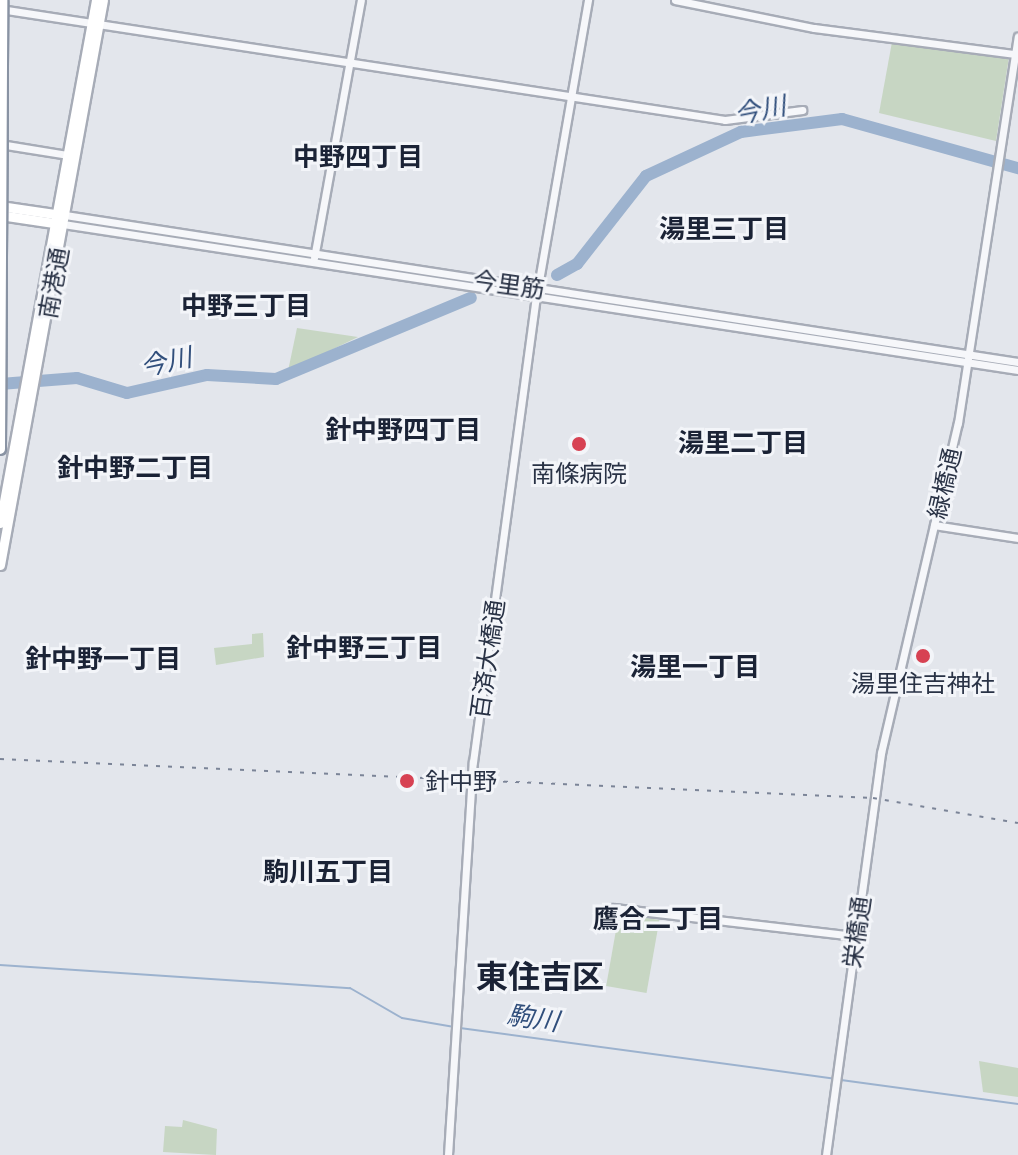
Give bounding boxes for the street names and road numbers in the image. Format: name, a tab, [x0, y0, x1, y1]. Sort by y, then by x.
street label: 南港通	[33, 245, 73, 321]
street label: 今里筋	[471, 265, 547, 303]
street label: 緑橋通	[922, 445, 966, 521]
street label: 百済大橋通	[464, 598, 510, 720]
street label: 栄橋通	[837, 894, 875, 970]

